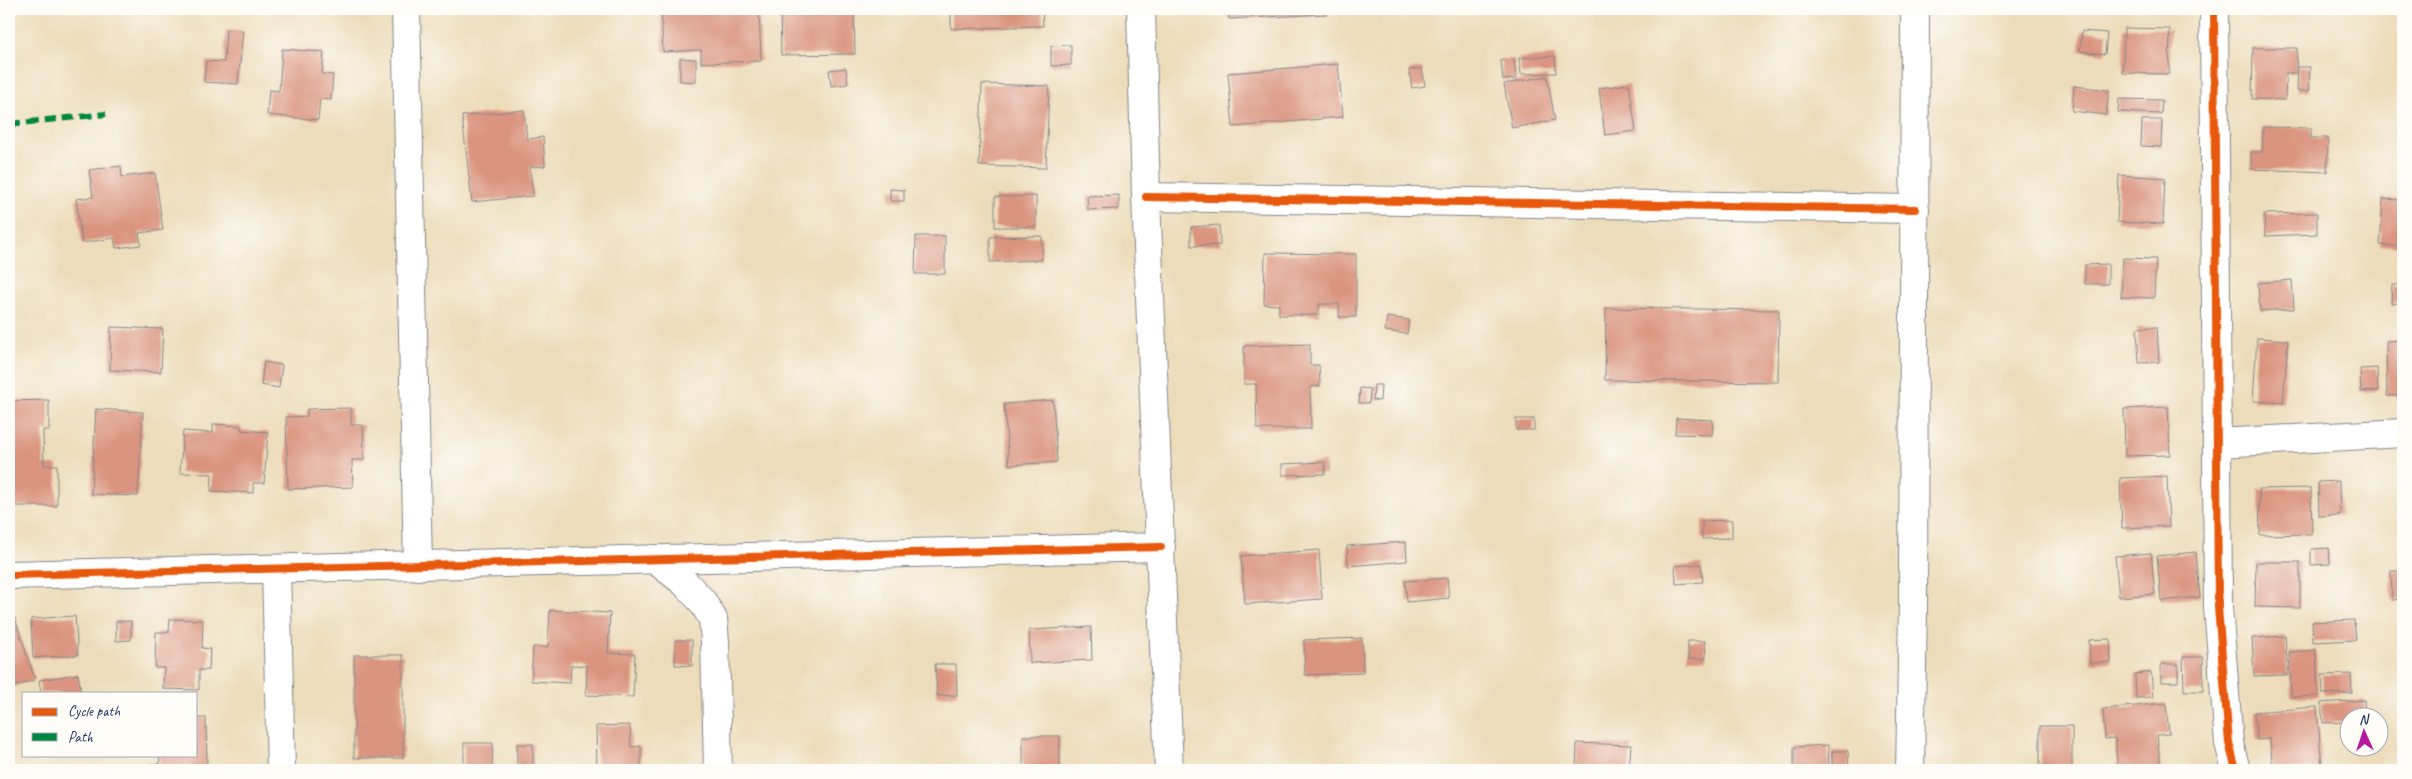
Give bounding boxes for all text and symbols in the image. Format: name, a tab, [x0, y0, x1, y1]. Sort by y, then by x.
legend	[22, 692, 198, 756]
text: Cycle path	[68, 702, 120, 721]
north arrow	[2340, 706, 2390, 756]
text: N	[2359, 711, 2370, 728]
text: Path	[68, 728, 94, 747]

